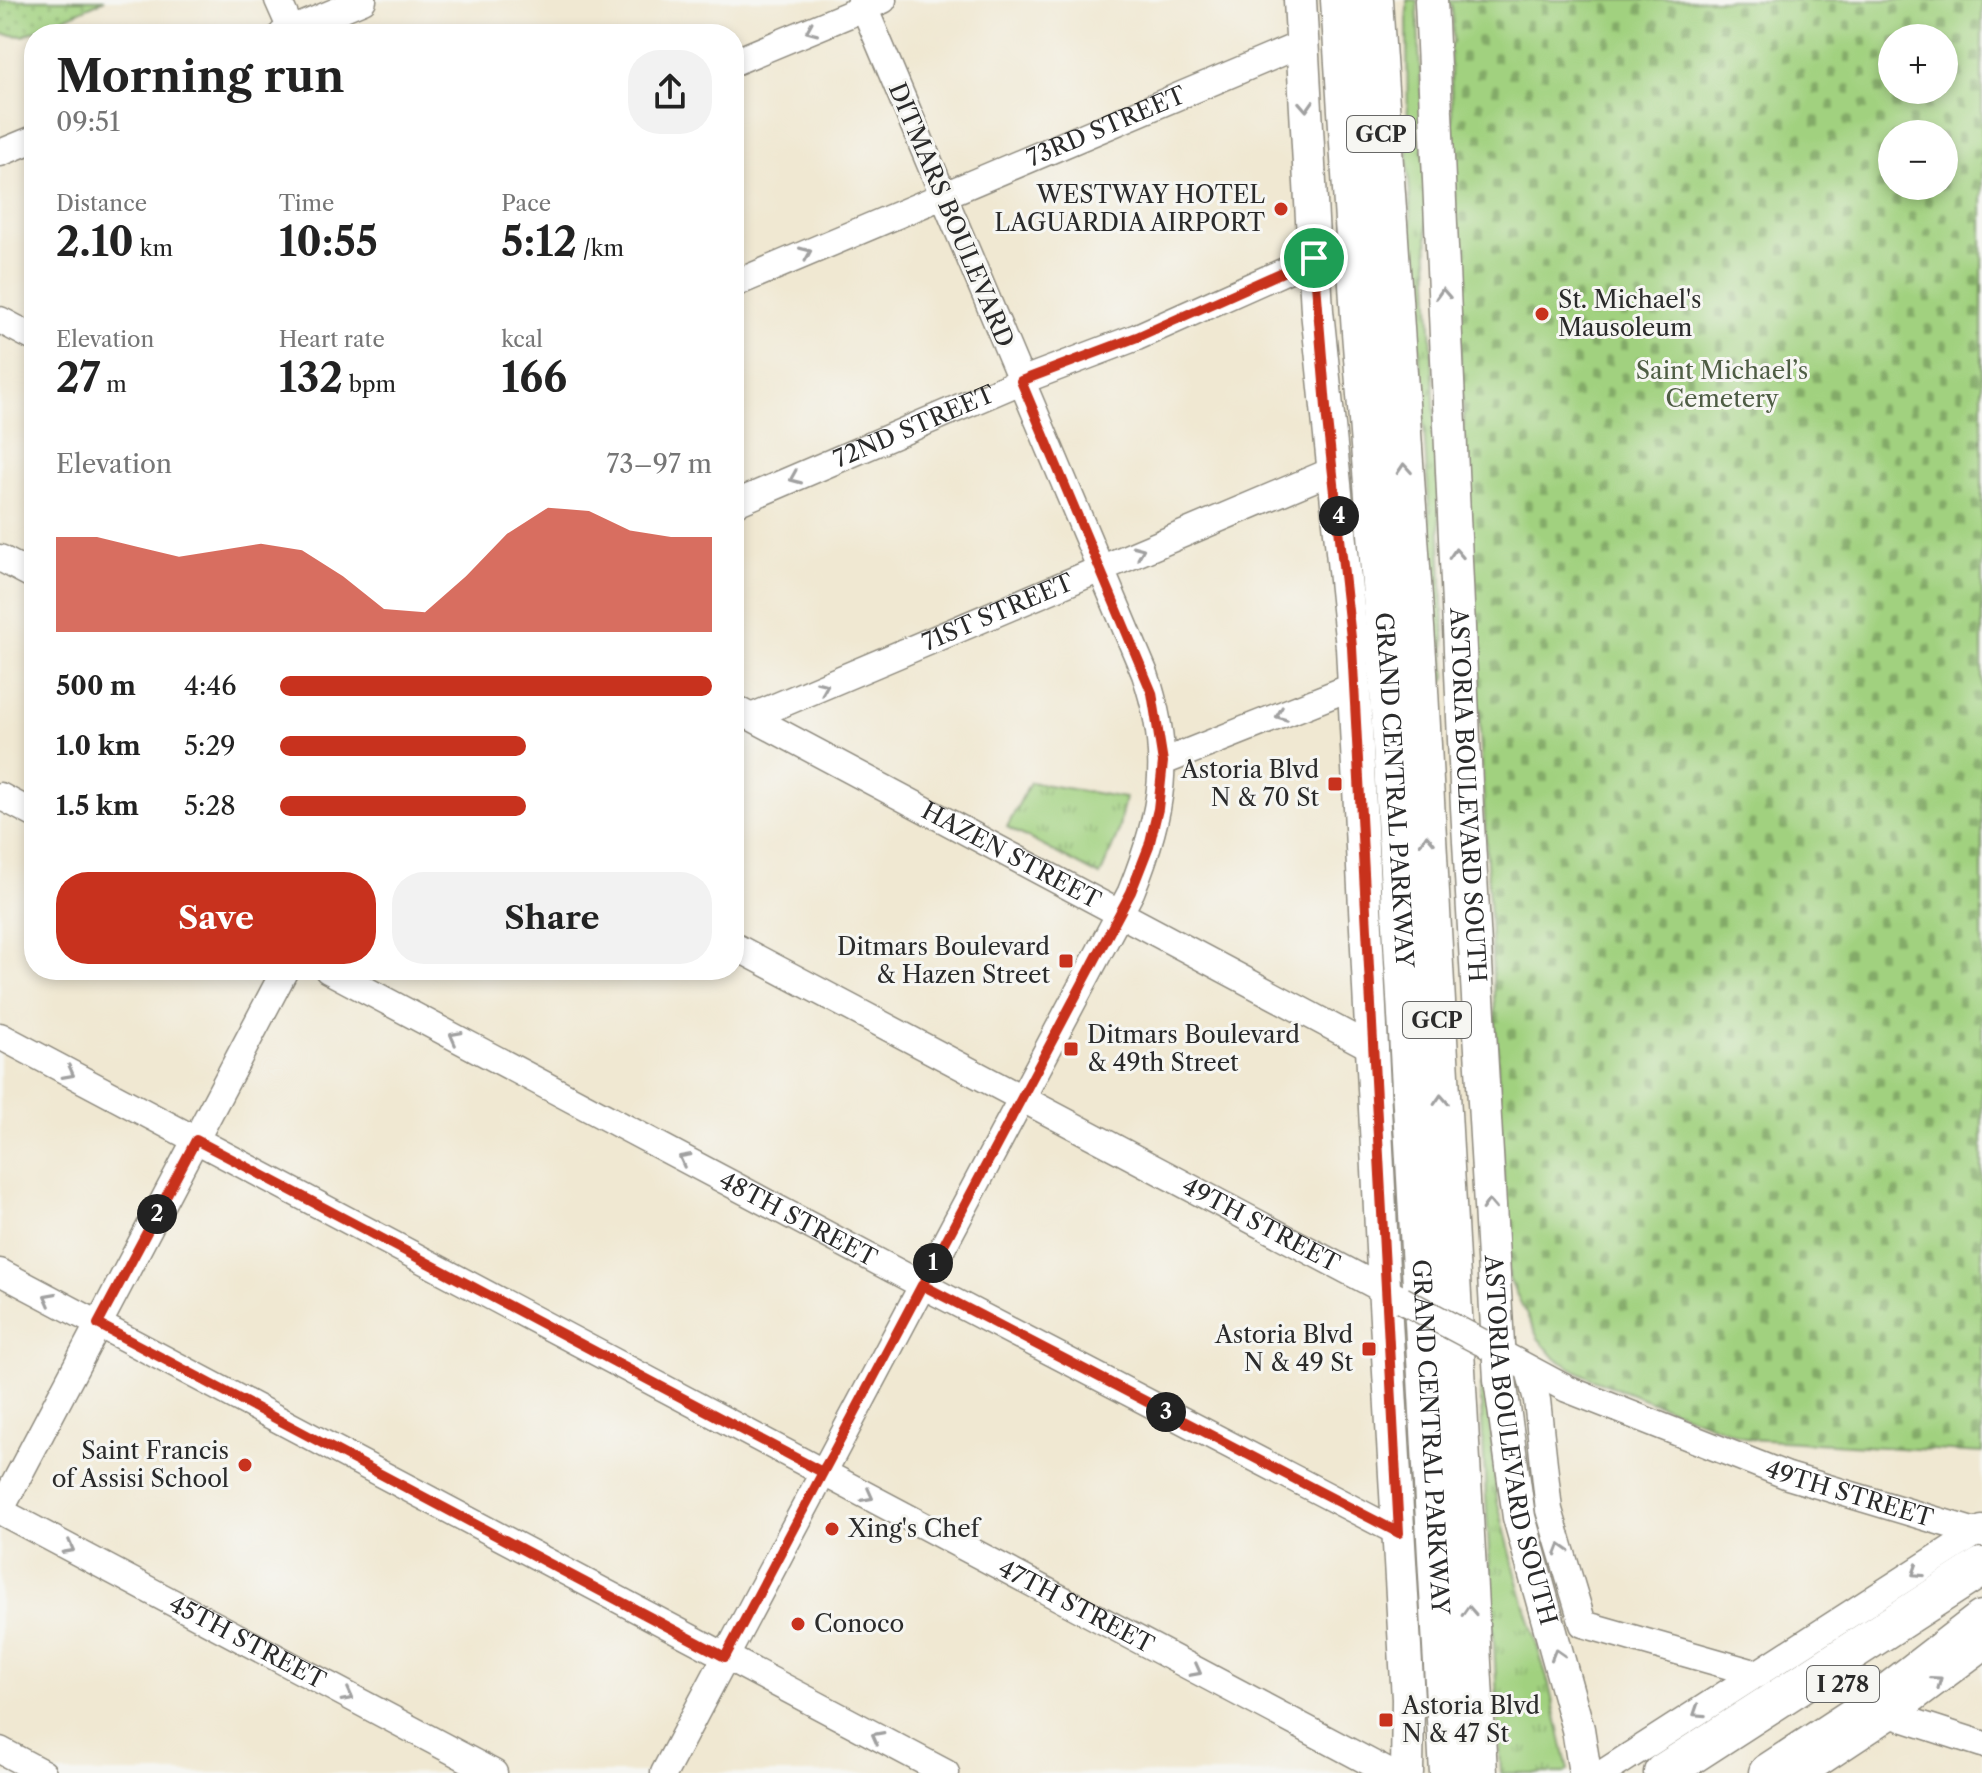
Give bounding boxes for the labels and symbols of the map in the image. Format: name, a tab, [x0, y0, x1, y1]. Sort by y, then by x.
one-way arrow	[805, 20, 819, 36]
street label: DITMARS BOULEVARD	[883, 78, 1020, 351]
street label: 73RD STREET	[1022, 80, 1190, 173]
one-way arrow	[1297, 100, 1314, 113]
road number: GCP	[1347, 116, 1415, 152]
place label: WESTWAY HOTEL LAGUARDIA AIRPORT	[994, 180, 1265, 237]
marker: WESTWAY HOTEL LAGUARDIA AIRPORT	[1272, 200, 1290, 218]
pin	[1280, 224, 1348, 292]
one-way arrow	[798, 247, 812, 263]
place label: St. Michael's Mausoleum	[1558, 285, 1701, 342]
one-way arrow	[1435, 287, 1452, 300]
marker: St. Michael's Mausoleum	[1533, 305, 1551, 323]
park label: Saint Michael’s Cemetery	[1636, 356, 1808, 413]
street label: 72ND STREET	[829, 379, 999, 474]
one-way arrow	[1396, 462, 1413, 475]
one-way arrow	[789, 468, 803, 484]
pin: 4	[1319, 496, 1359, 536]
one-way arrow	[1131, 545, 1145, 561]
one-way arrow	[1447, 547, 1464, 560]
street label: 71ST STREET	[918, 567, 1077, 657]
street label: ASTORIA BOULEVARD SOUTH	[1444, 606, 1492, 983]
street label: GRAND CENTRAL PARKWAY	[1369, 611, 1419, 970]
one-way arrow	[815, 680, 829, 696]
one-way arrow	[1275, 705, 1289, 722]
place label: Astoria Blvd N & 70 St	[1180, 755, 1320, 812]
marker: Astoria Blvd N & 70 St	[1326, 775, 1344, 793]
street label: HAZEN STREET	[917, 796, 1106, 915]
one-way arrow	[1419, 833, 1436, 846]
place label: Ditmars Boulevard & Hazen Street	[837, 932, 1051, 989]
marker: Ditmars Boulevard & Hazen Street	[1057, 952, 1075, 970]
road number: GCP	[1403, 1002, 1471, 1038]
place label: Ditmars Boulevard & 49th Street	[1087, 1020, 1300, 1077]
one-way arrow	[448, 1032, 463, 1047]
marker: Ditmars Boulevard & 49th Street	[1062, 1040, 1080, 1058]
one-way arrow	[61, 1063, 75, 1078]
one-way arrow	[1433, 1093, 1450, 1106]
one-way arrow	[679, 1153, 693, 1169]
street label: 48TH STREET	[715, 1165, 882, 1272]
street label: 49TH STREET	[1177, 1171, 1345, 1278]
pin: 2	[137, 1194, 177, 1234]
one-way arrow	[1481, 1198, 1498, 1211]
pin: 1	[913, 1243, 953, 1283]
street label: ASTORIA BOULEVARD SOUTH	[1479, 1253, 1563, 1628]
street label: GRAND CENTRAL PARKWAY	[1407, 1258, 1455, 1617]
one-way arrow	[43, 1293, 58, 1308]
place label: Astoria Blvd N & 49 St	[1214, 1320, 1354, 1377]
marker: Astoria Blvd N & 49 St	[1360, 1340, 1378, 1358]
pin: 3	[1146, 1392, 1186, 1432]
place label: Saint Francis of Assisi School	[52, 1436, 229, 1493]
street label: 49TH STREET	[1761, 1454, 1937, 1533]
marker: Saint Francis of Assisi School	[236, 1456, 254, 1474]
one-way arrow	[859, 1487, 874, 1502]
place label: Xing's Chef	[847, 1514, 982, 1543]
marker: Xing's Chef	[823, 1520, 841, 1538]
one-way arrow	[61, 1538, 75, 1553]
one-way arrow	[1554, 1542, 1570, 1556]
street label: 47TH STREET	[994, 1553, 1159, 1659]
one-way arrow	[1911, 1562, 1925, 1577]
street label: 45TH STREET	[164, 1588, 331, 1695]
one-way arrow	[1461, 1604, 1478, 1617]
place label: Conoco	[814, 1609, 904, 1638]
marker: Conoco	[789, 1615, 807, 1633]
one-way arrow	[1550, 1648, 1566, 1662]
one-way arrow	[1188, 1661, 1203, 1676]
road number: I 278	[1807, 1666, 1879, 1702]
one-way arrow	[1928, 1677, 1943, 1691]
one-way arrow	[340, 1686, 355, 1701]
place label: Astoria Blvd N & 47 St	[1401, 1691, 1540, 1748]
one-way arrow	[1692, 1703, 1707, 1718]
marker: Astoria Blvd N & 47 St	[1377, 1711, 1395, 1729]
one-way arrow	[870, 1731, 885, 1746]

